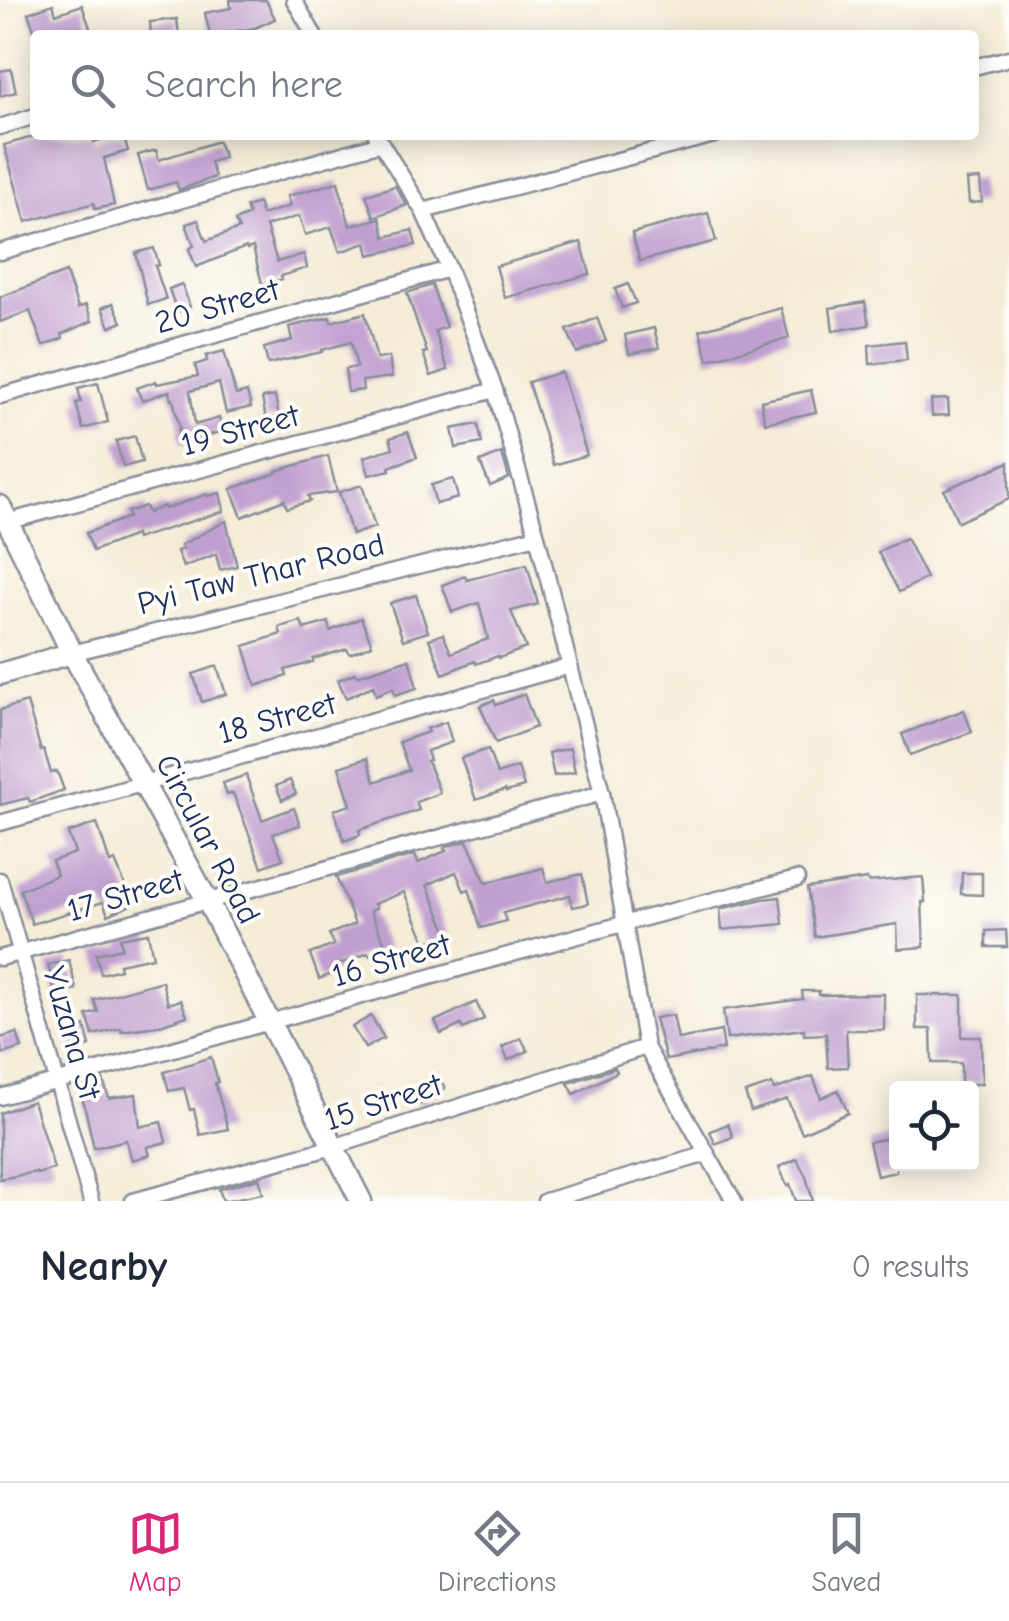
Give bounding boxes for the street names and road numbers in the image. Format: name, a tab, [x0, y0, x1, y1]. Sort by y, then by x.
street label: 20 Street	[151, 270, 284, 341]
street label: 19 Street	[177, 396, 304, 463]
street label: Pyi Taw Thar Road	[134, 525, 388, 623]
street label: 18 Street	[214, 684, 341, 751]
street label: Circular Road	[148, 748, 268, 930]
street label: 17 Street	[63, 861, 188, 929]
street label: 16 Street	[328, 925, 455, 994]
street label: Yuzana St	[35, 962, 109, 1105]
street label: 15 Street	[320, 1065, 447, 1138]

